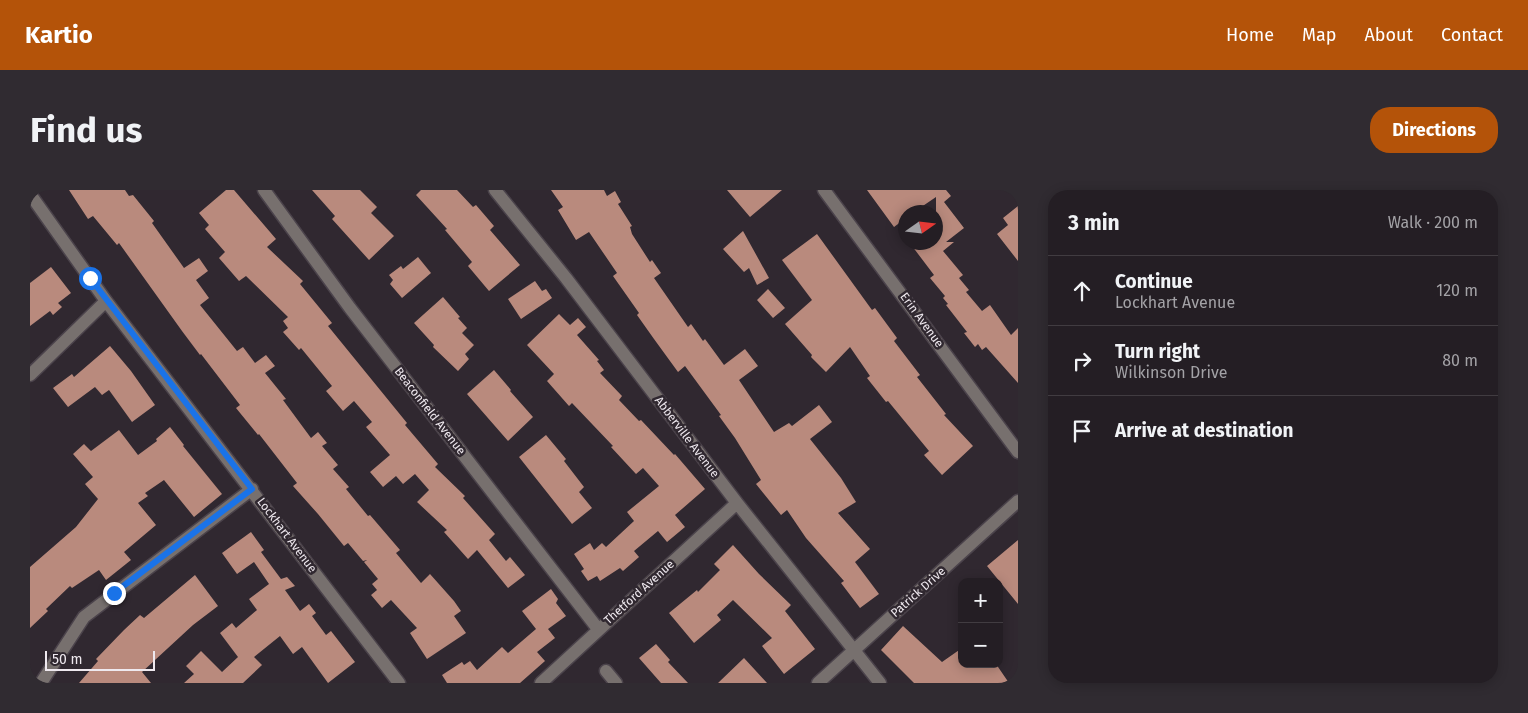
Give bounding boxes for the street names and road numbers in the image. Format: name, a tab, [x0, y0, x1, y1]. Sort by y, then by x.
street label: Erin Avenue	[897, 290, 947, 350]
street label: Beaconfield Avenue	[392, 365, 468, 457]
street label: Abberville Avenue	[652, 394, 722, 480]
street label: Lockhart Avenue	[254, 495, 320, 575]
street label: Thetford Avenue	[601, 557, 677, 627]
street label: Patrick Drive	[888, 564, 948, 620]

